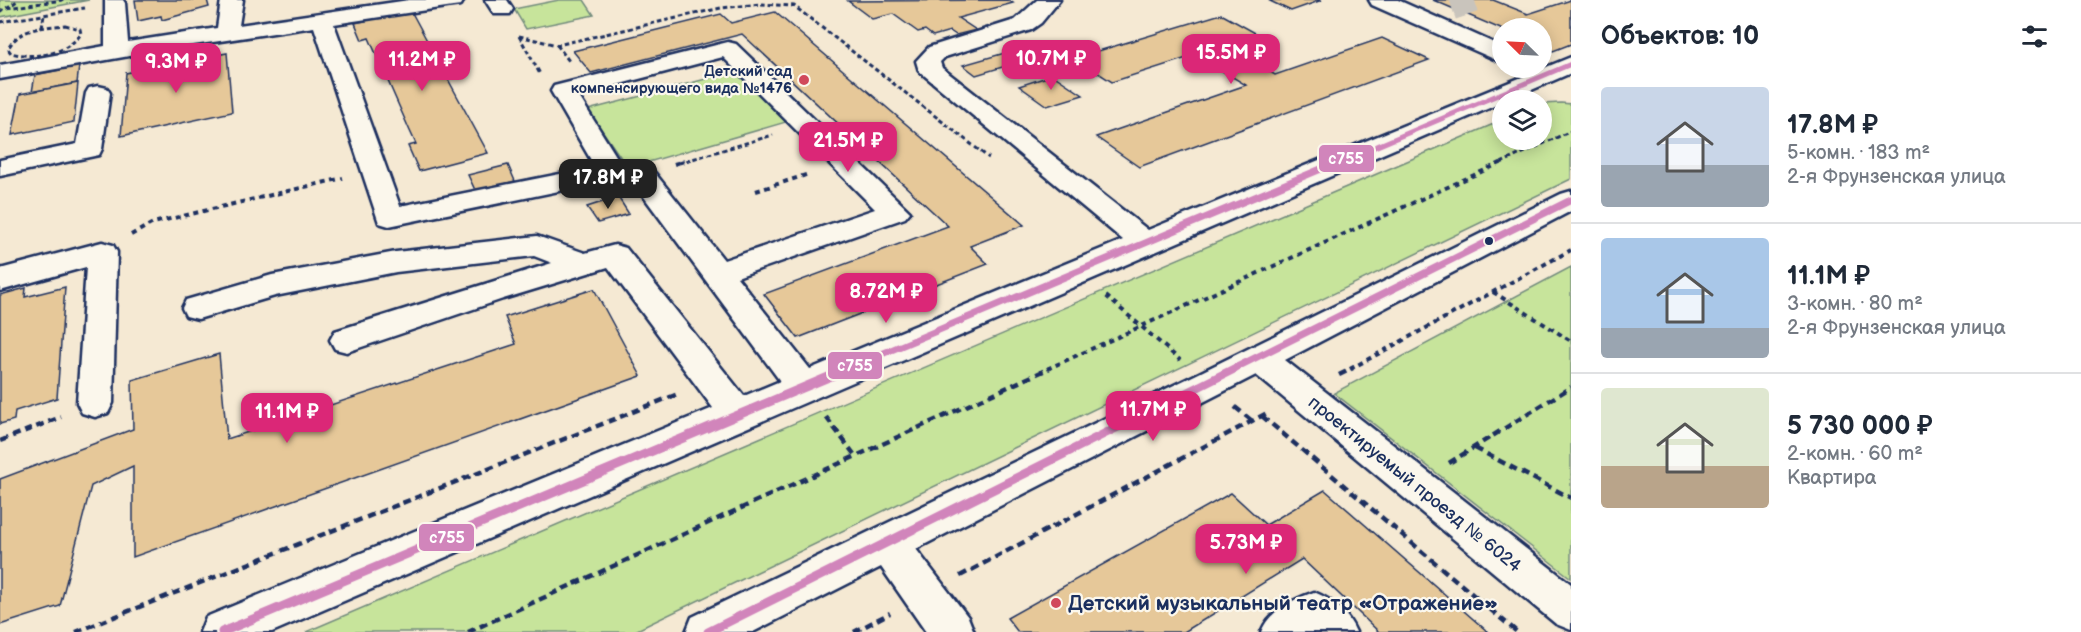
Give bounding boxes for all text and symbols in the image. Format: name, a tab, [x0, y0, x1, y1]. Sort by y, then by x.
north arrow	[1492, 18, 1552, 78]
map controls	[1492, 18, 1552, 150]
icon: filters	[2018, 20, 2051, 53]
text: Объектов: 10	[1601, 21, 1759, 52]
pin: 15.5M ₽	[1176, 34, 1286, 85]
pin: 10.7M ₽	[996, 40, 1106, 91]
pin: 11.2M ₽	[367, 41, 477, 92]
text: 15.5M ₽	[1196, 41, 1266, 65]
pin: 9.3M ₽	[127, 43, 225, 94]
text: 10.7M ₽	[1016, 47, 1086, 71]
text: 11.2M ₽	[388, 48, 456, 72]
text: 9.3M ₽	[145, 50, 207, 74]
place label: Детский сад компенсирующего вида №1476	[571, 62, 792, 98]
marker: Детский сад компенсирующего вида №1476	[797, 73, 811, 87]
button: layers	[1492, 90, 1552, 150]
text: 17.8M ₽	[1787, 110, 1878, 141]
icon: home	[1649, 111, 1721, 183]
pin: 21.5M ₽	[793, 122, 903, 173]
text: 21.5M ₽	[813, 129, 883, 153]
text: 5-комн. · 183 m²	[1787, 141, 1930, 165]
line badge: с755	[1318, 144, 1375, 173]
text: с755	[1328, 150, 1364, 169]
pin: 17.8M ₽	[553, 159, 663, 210]
text: 2-я Фрунзенская улица	[1787, 165, 2006, 189]
text: 17.8M ₽	[573, 166, 643, 190]
unlabelled marker	[1483, 235, 1495, 247]
text: 11.1M ₽	[1787, 261, 1870, 292]
icon: home	[1649, 262, 1721, 334]
pin: 8.72M ₽	[831, 273, 941, 324]
text: 8.72M ₽	[849, 280, 923, 304]
text: 3-комн. · 80 m²	[1787, 292, 1923, 316]
text: 2-я Фрунзенская улица	[1787, 316, 2006, 340]
line badge: с755	[827, 351, 883, 380]
text: с755	[837, 357, 873, 376]
pin: 11.7M ₽	[1098, 391, 1208, 442]
street label: проектируемый проезд № 6024	[1304, 392, 1525, 577]
pin: 11.1M ₽	[232, 393, 342, 444]
text: 11.7M ₽	[1120, 398, 1186, 422]
text: 11.1M ₽	[255, 400, 319, 424]
text: 5 730 000 ₽	[1787, 411, 1933, 442]
icon: home	[1649, 412, 1721, 484]
text: 2-комн. · 60 m²	[1787, 442, 1923, 466]
text: Квартира	[1787, 466, 1877, 490]
line badge: с755	[418, 523, 475, 552]
pin: 5.73M ₽	[1191, 524, 1301, 575]
text: с755	[429, 529, 465, 548]
text: 5.73M ₽	[1210, 531, 1282, 555]
place label: Детский музыкальный театр «Отражение»	[1068, 591, 1498, 616]
marker: Детский музыкальный театр «Отражение»	[1049, 596, 1063, 610]

